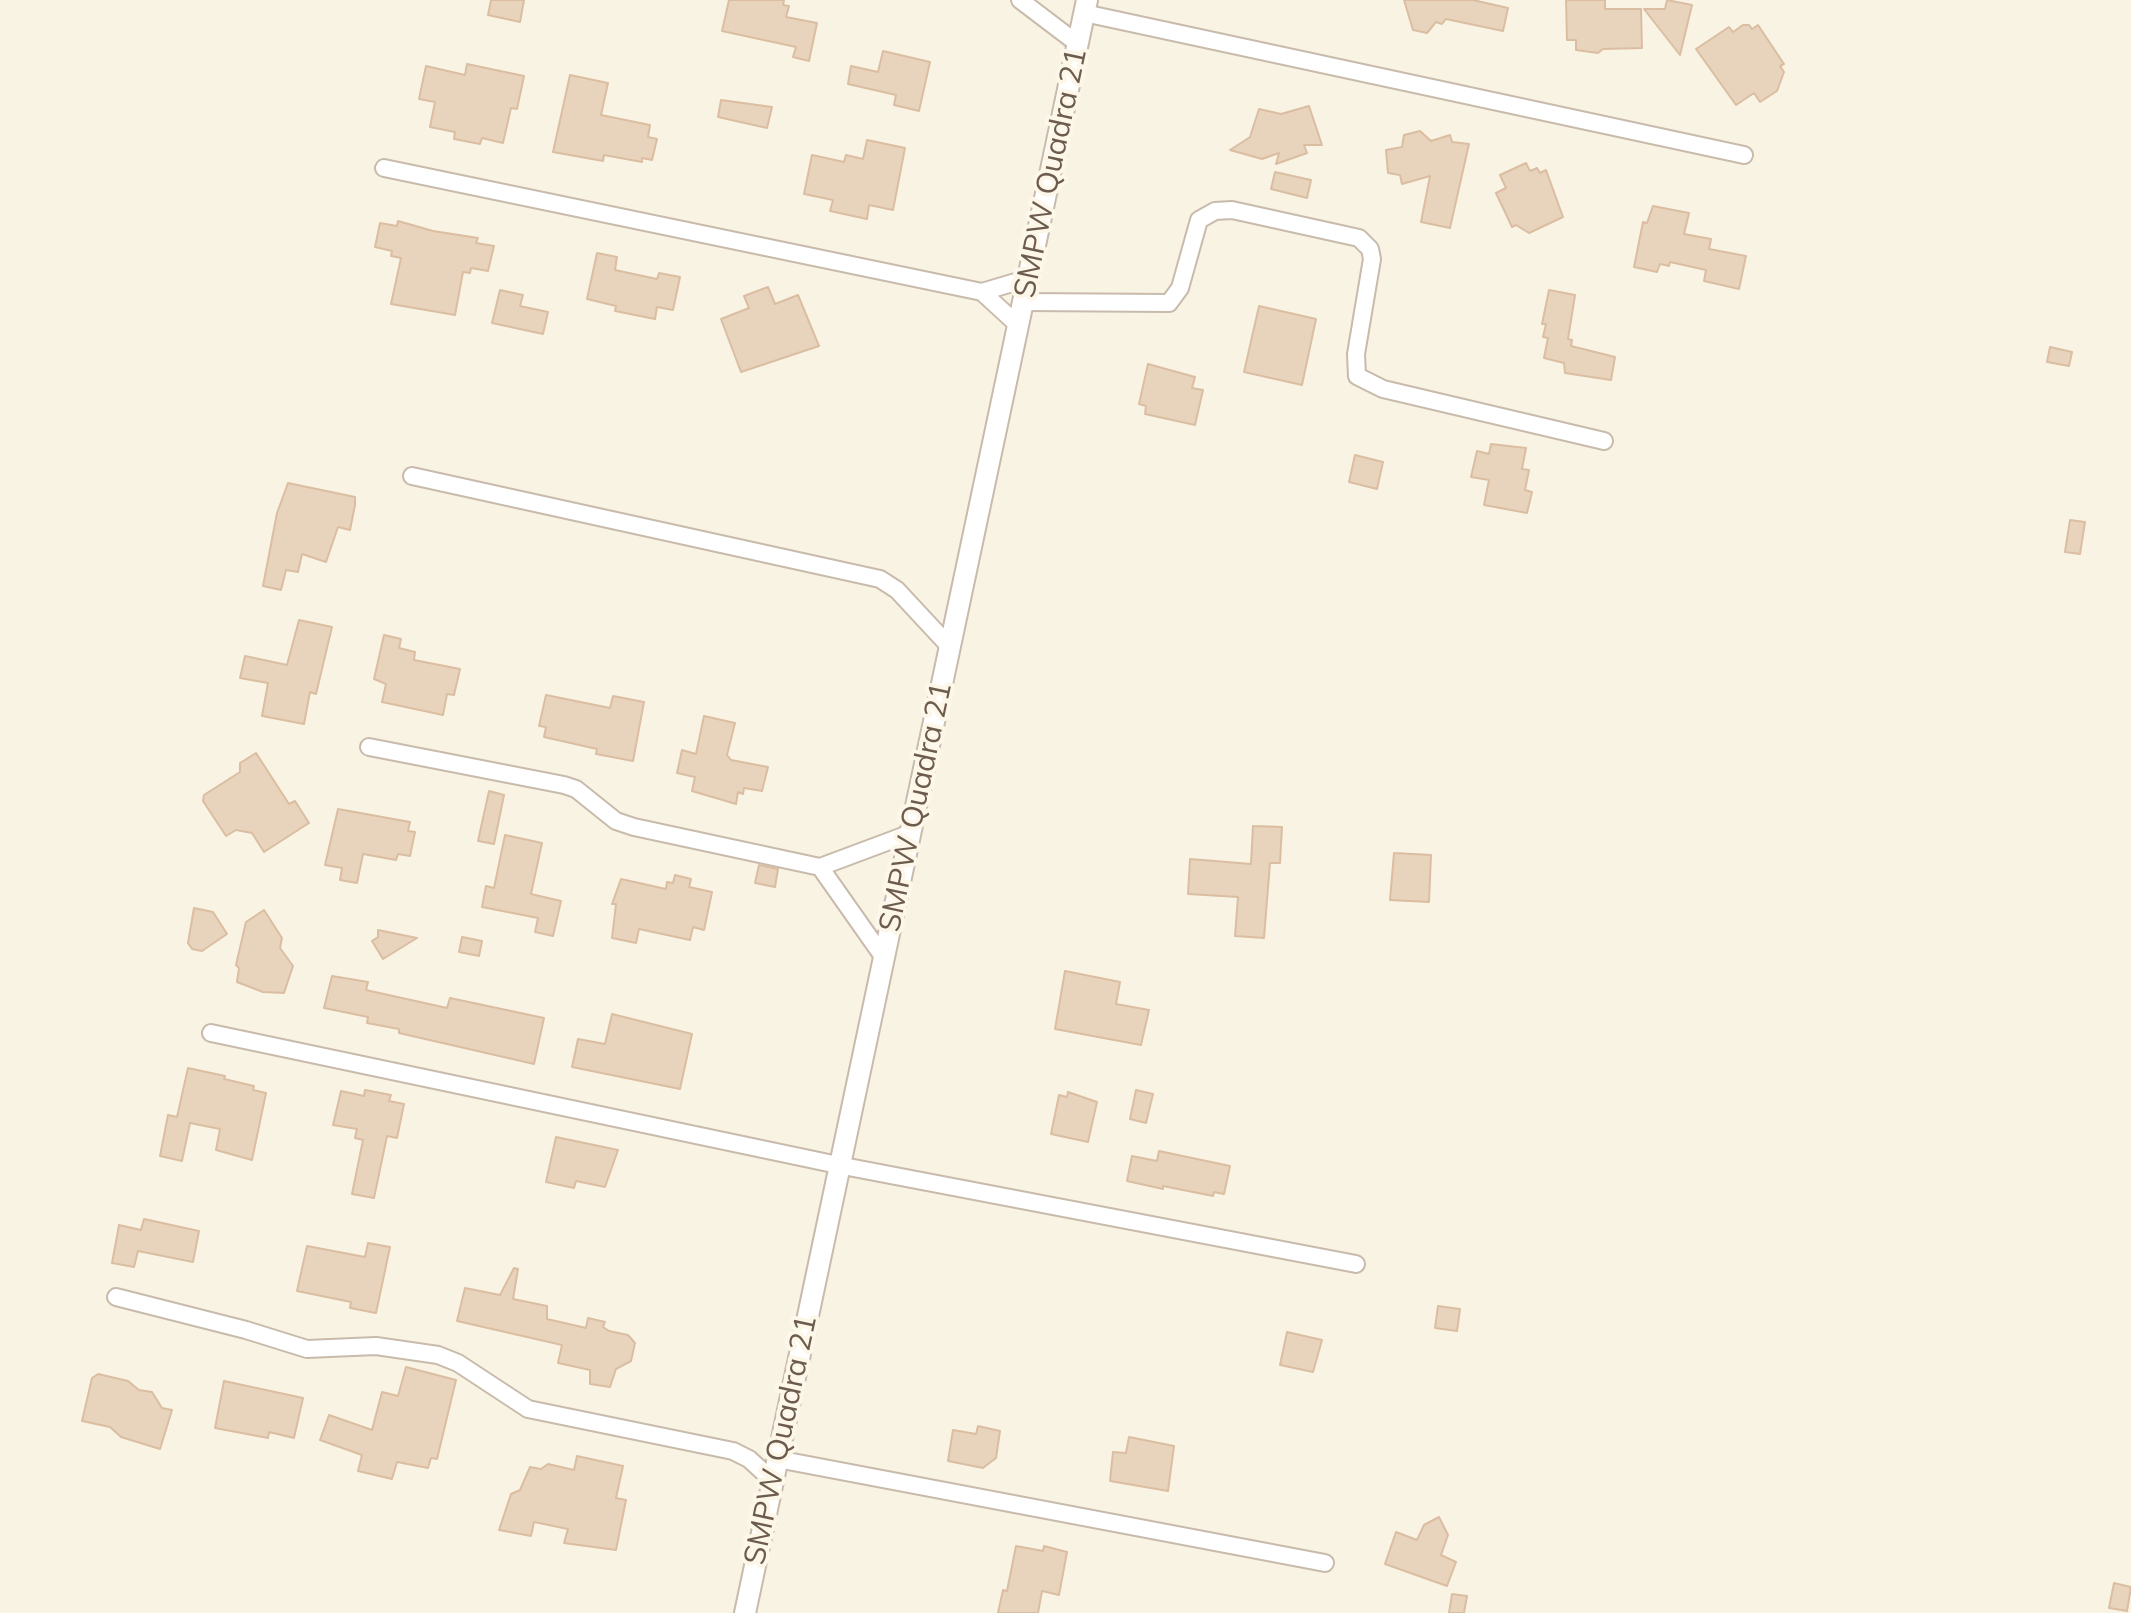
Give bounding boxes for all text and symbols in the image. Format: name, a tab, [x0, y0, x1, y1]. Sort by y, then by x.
street label: SMPW Quadra 21	[1007, 45, 1095, 301]
street label: SMPW Quadra 21	[872, 679, 960, 935]
street label: SMPW Quadra 21	[737, 1312, 825, 1568]

